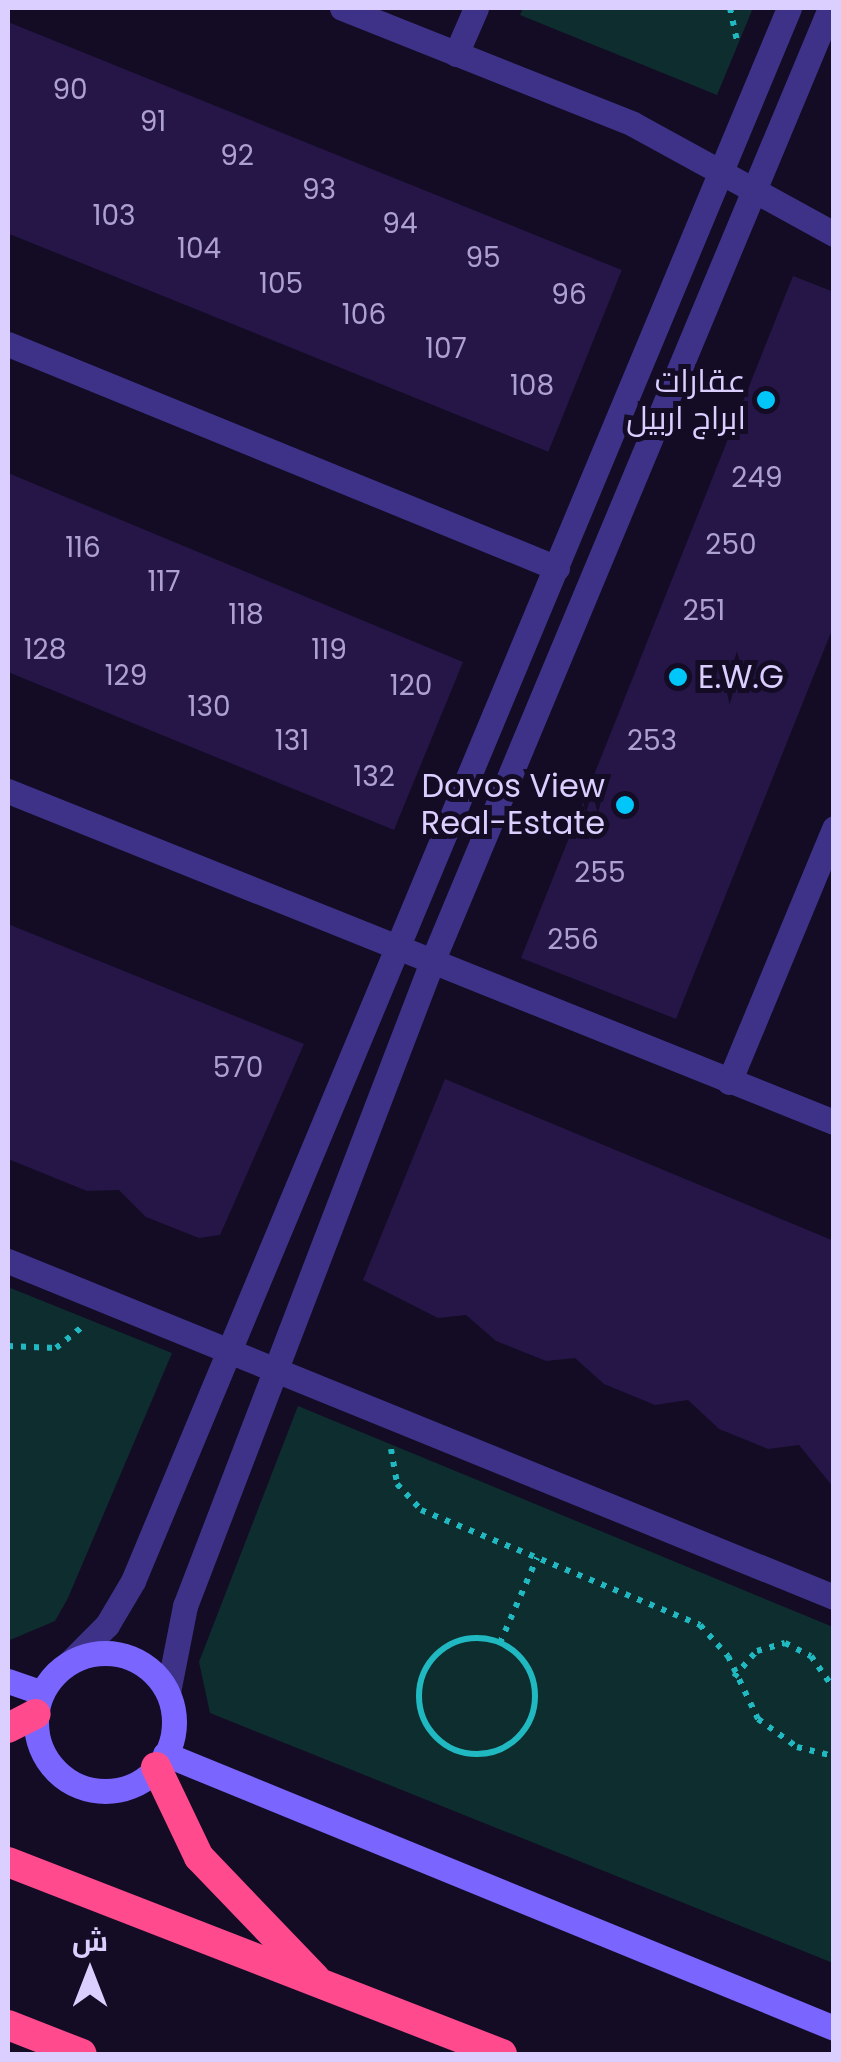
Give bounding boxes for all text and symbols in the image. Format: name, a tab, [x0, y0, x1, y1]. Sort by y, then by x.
house number: 90	[52, 73, 88, 107]
house number: 91	[140, 105, 166, 139]
house number: 92	[220, 139, 254, 173]
house number: 93	[302, 173, 336, 207]
house number: 103	[92, 199, 136, 233]
house number: 94	[382, 207, 418, 241]
house number: 104	[177, 232, 221, 266]
house number: 95	[465, 241, 501, 275]
house number: 105	[259, 267, 303, 301]
house number: 96	[551, 278, 587, 312]
house number: 106	[342, 298, 386, 332]
house number: 107	[425, 332, 467, 366]
place label: عقارات ابراج اربیل	[626, 363, 746, 438]
house number: 108	[510, 369, 554, 403]
marker: عقارات ابراج اربیل	[755, 389, 777, 411]
house number: 249	[731, 461, 783, 495]
house number: 250	[705, 528, 757, 562]
house number: 116	[65, 531, 101, 565]
house number: 117	[147, 565, 181, 599]
house number: 251	[683, 594, 725, 628]
house number: 118	[228, 598, 264, 632]
house number: 128	[24, 633, 66, 667]
house number: 119	[311, 633, 347, 667]
place label: E.W.G	[698, 658, 784, 696]
house number: 129	[105, 659, 147, 693]
marker: E.W.G	[667, 666, 689, 688]
house number: 120	[390, 669, 432, 703]
house number: 130	[187, 690, 231, 724]
house number: 131	[275, 724, 309, 758]
house number: 253	[627, 724, 677, 758]
house number: 132	[353, 760, 395, 794]
place label: Davos View Real-Estate	[421, 768, 605, 843]
marker: Davos View Real-Estate	[614, 794, 636, 816]
house number: 255	[574, 856, 626, 890]
house number: 256	[547, 923, 599, 957]
house number: 570	[213, 1051, 263, 1085]
north arrow	[40, 1922, 140, 2022]
text: ش	[72, 1922, 108, 1961]

